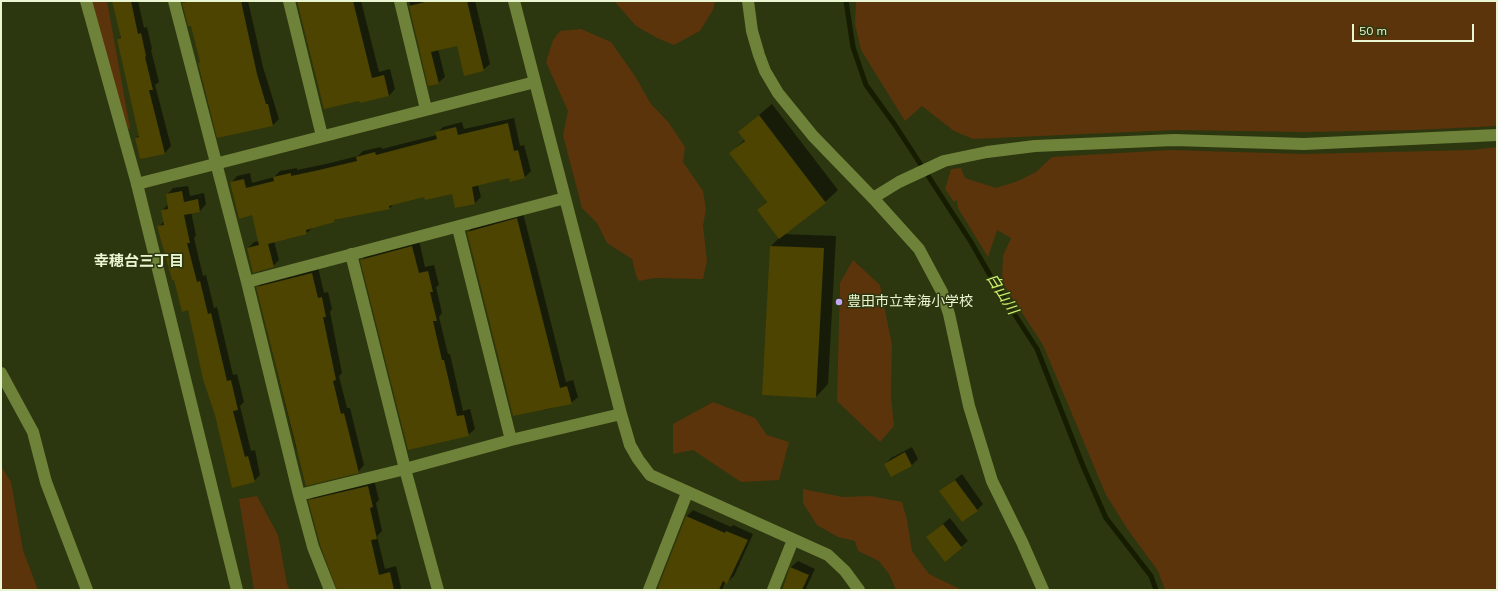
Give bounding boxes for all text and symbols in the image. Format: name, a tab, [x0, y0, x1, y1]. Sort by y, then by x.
scale bar	[1354, 16, 1476, 42]
text: 50 m	[1359, 23, 1387, 38]
district label: 幸穂台三丁目	[94, 252, 184, 270]
water label: 白山川	[982, 270, 1022, 318]
place label: 豊田市立幸海小学校	[847, 294, 973, 310]
marker: 豊田市立幸海小学校	[834, 297, 844, 307]

